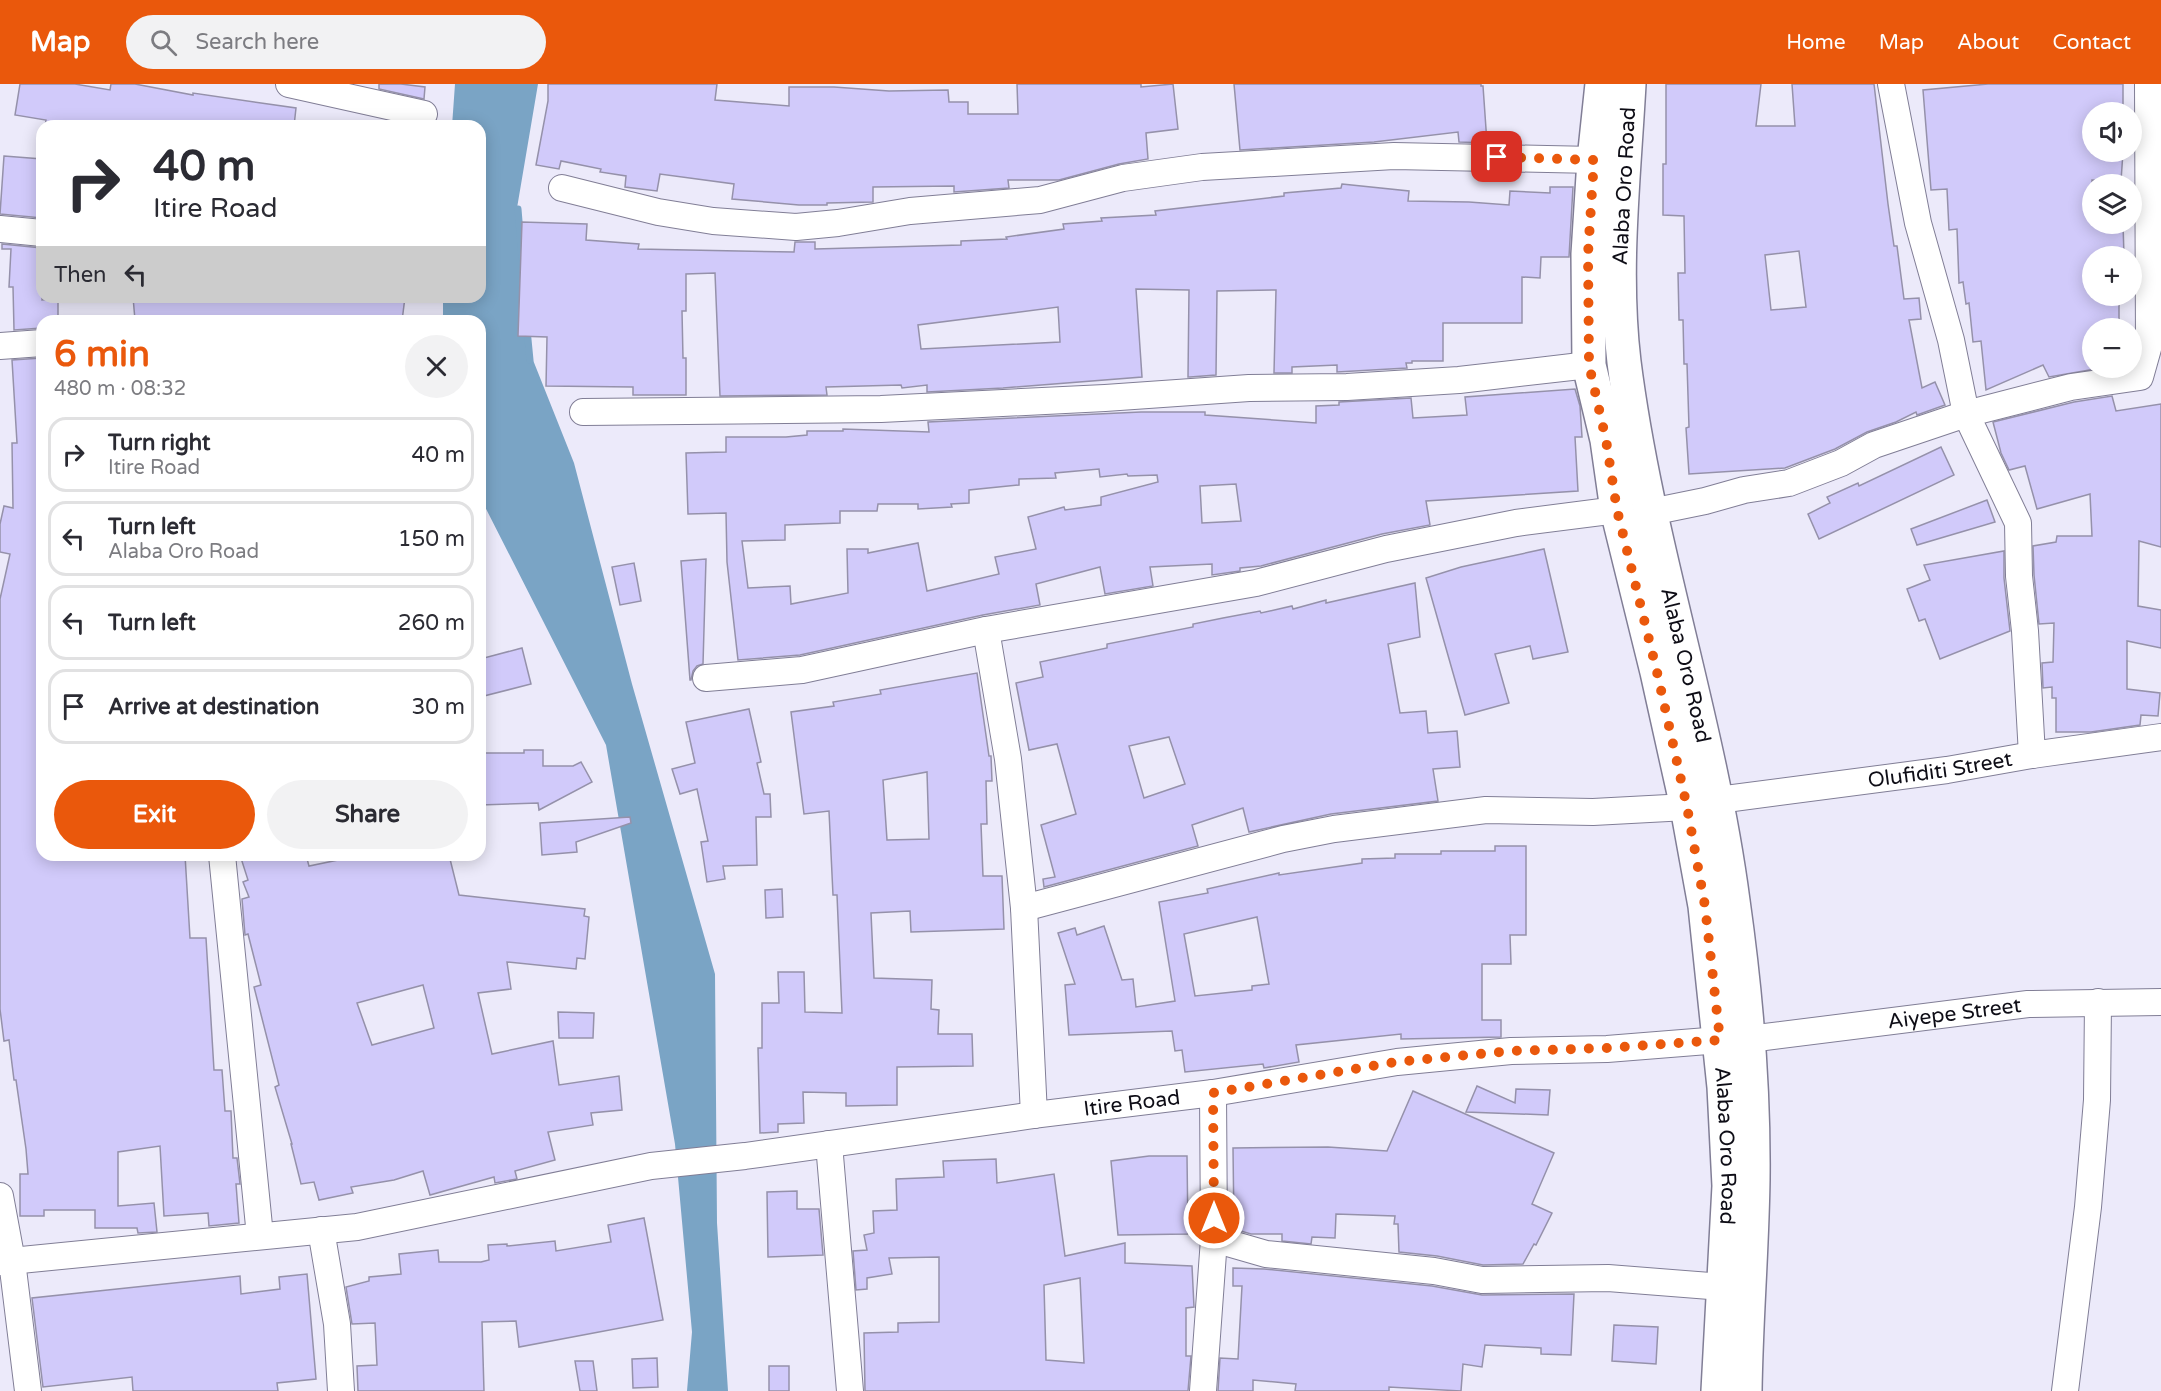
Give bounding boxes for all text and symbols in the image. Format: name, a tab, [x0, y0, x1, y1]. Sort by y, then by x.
search box	[126, 15, 546, 69]
text: Map	[30, 25, 90, 59]
icon: search	[147, 26, 180, 59]
text: Search here	[195, 29, 319, 55]
text: Home	[1786, 30, 1846, 55]
text: Map	[1879, 30, 1924, 55]
text: About	[1957, 30, 2019, 55]
text: Contact	[2052, 30, 2131, 55]
map controls	[2082, 102, 2142, 378]
button: sound	[2082, 102, 2142, 162]
street label: Alaba Oro Road	[1608, 106, 1641, 266]
pin	[1471, 131, 1522, 182]
icon: arrive	[1480, 140, 1513, 173]
text: 40 m	[153, 141, 255, 192]
icon: right	[54, 144, 132, 222]
button: layers	[2082, 174, 2142, 234]
text: Itire Road	[153, 192, 278, 225]
button: +	[2082, 246, 2142, 306]
icon: left	[119, 258, 152, 291]
text: Then	[54, 262, 107, 288]
button: −	[2082, 318, 2142, 378]
text: 6 min	[54, 333, 150, 376]
button: close	[405, 335, 468, 398]
text: 480 m · 08:32	[54, 377, 186, 401]
text: Turn right	[108, 430, 210, 456]
icon: right	[57, 438, 90, 471]
text: 40 m	[411, 442, 465, 468]
text: Itire Road	[108, 456, 200, 480]
text: Turn left	[108, 514, 196, 540]
icon: left	[57, 522, 90, 555]
text: 150 m	[398, 526, 465, 552]
text: Alaba Oro Road	[108, 540, 259, 564]
street label: Alaba Oro Road	[1655, 585, 1716, 745]
icon: left	[57, 606, 90, 639]
text: Turn left	[108, 610, 196, 636]
text: 260 m	[398, 610, 465, 636]
icon: arrive	[57, 690, 90, 723]
text: Arrive at destination	[108, 694, 319, 720]
text: 30 m	[411, 694, 465, 720]
street label: Olufiditi Street	[1866, 747, 2014, 793]
button: Exit	[54, 780, 255, 849]
button: Share	[267, 780, 468, 849]
street label: Aiyepe Street	[1886, 993, 2023, 1035]
street label: Alaba Oro Road	[1709, 1065, 1741, 1226]
street label: Itire Road	[1082, 1085, 1182, 1122]
position arrow	[1182, 1186, 1246, 1250]

